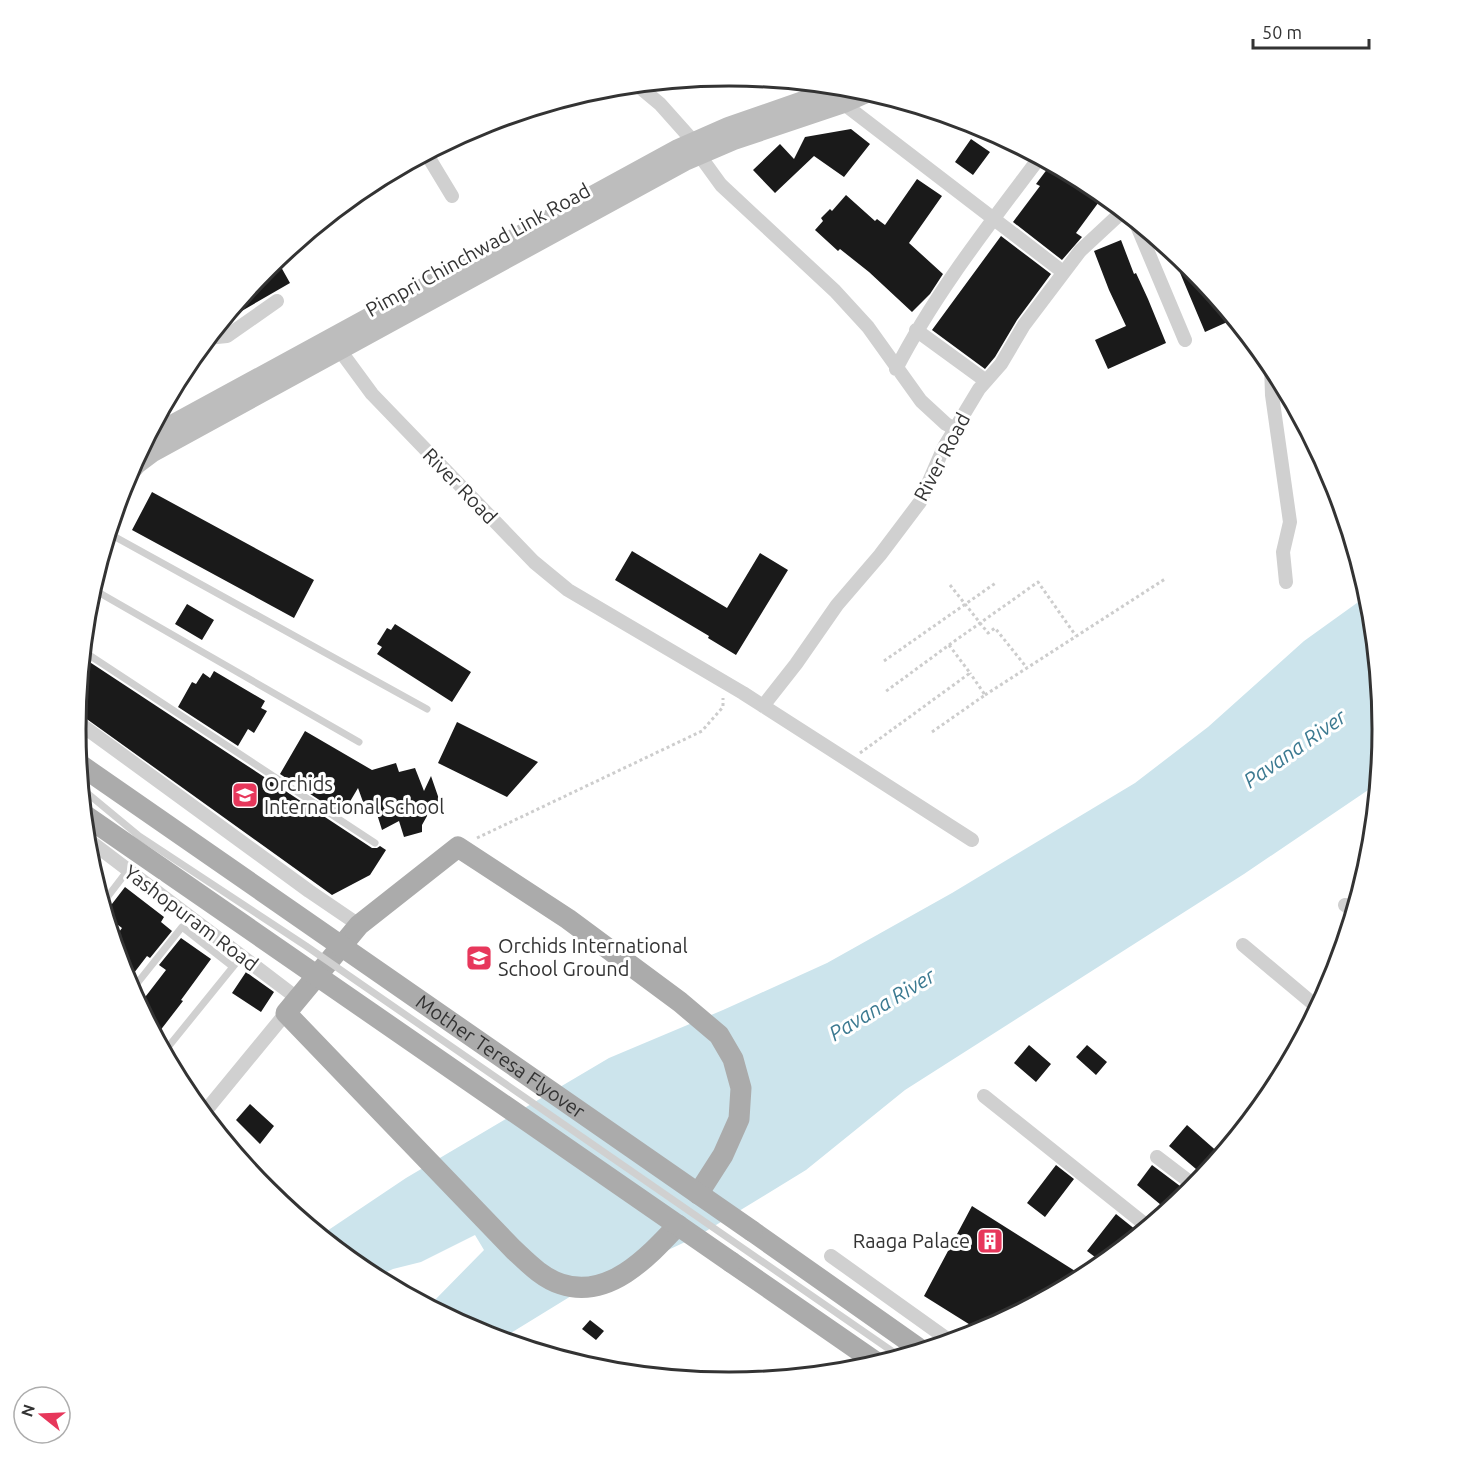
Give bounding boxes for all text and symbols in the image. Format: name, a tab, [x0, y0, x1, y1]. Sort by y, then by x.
scale bar	[1253, 12, 1368, 50]
text: 50 m	[1262, 22, 1302, 42]
street label: Pimpri Chinchwad Link Road	[362, 178, 594, 321]
street label: River Road	[909, 409, 974, 505]
street label: River Road	[419, 443, 502, 528]
water label: Pavana River	[1239, 704, 1351, 792]
place label: Orchids International School	[264, 772, 444, 818]
school or university icon: Orchids International School	[230, 780, 260, 810]
street label: Yashopuram Road	[120, 860, 263, 975]
place label: Orchids International School Ground	[498, 934, 688, 980]
school or university icon: Orchids International School Ground	[464, 943, 494, 973]
water label: Pavana River	[824, 963, 940, 1045]
street label: Mother Teresa Flyover	[412, 989, 590, 1123]
building icon: Raaga Palace	[975, 1226, 1005, 1256]
place label: Raaga Palace	[853, 1229, 970, 1252]
north arrow	[12, 1385, 72, 1445]
text: N	[17, 1402, 38, 1419]

